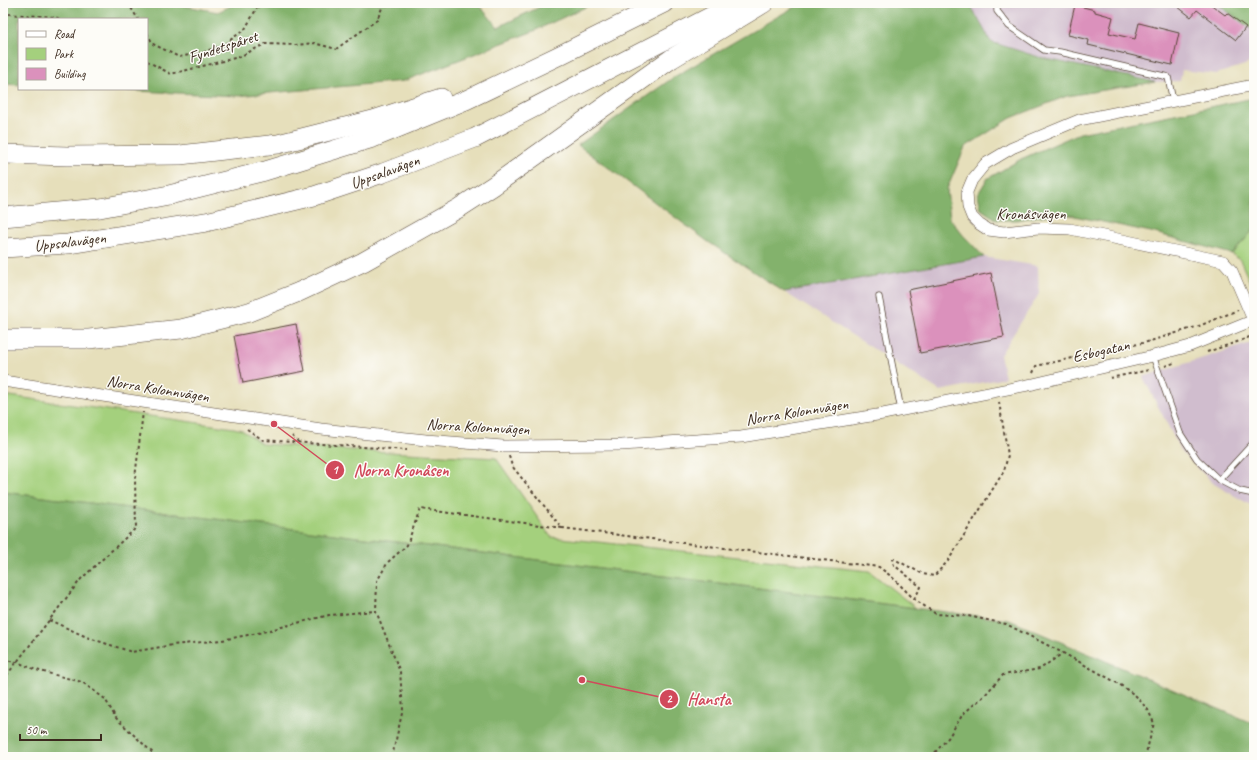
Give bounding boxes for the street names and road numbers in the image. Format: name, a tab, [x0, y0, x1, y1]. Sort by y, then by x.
street label: Fyndetspåret	[186, 26, 262, 68]
street label: Uppsalavägen	[348, 150, 423, 194]
street label: Kronåsvägen	[996, 204, 1066, 224]
street label: Uppsalavägen	[33, 228, 108, 256]
street label: Esbogatan	[1071, 335, 1132, 367]
street label: Norra Kolonnvägen	[105, 371, 211, 407]
street label: Norra Kolonnvägen	[744, 394, 850, 430]
street label: Norra Kolonnvägen	[426, 414, 531, 440]

